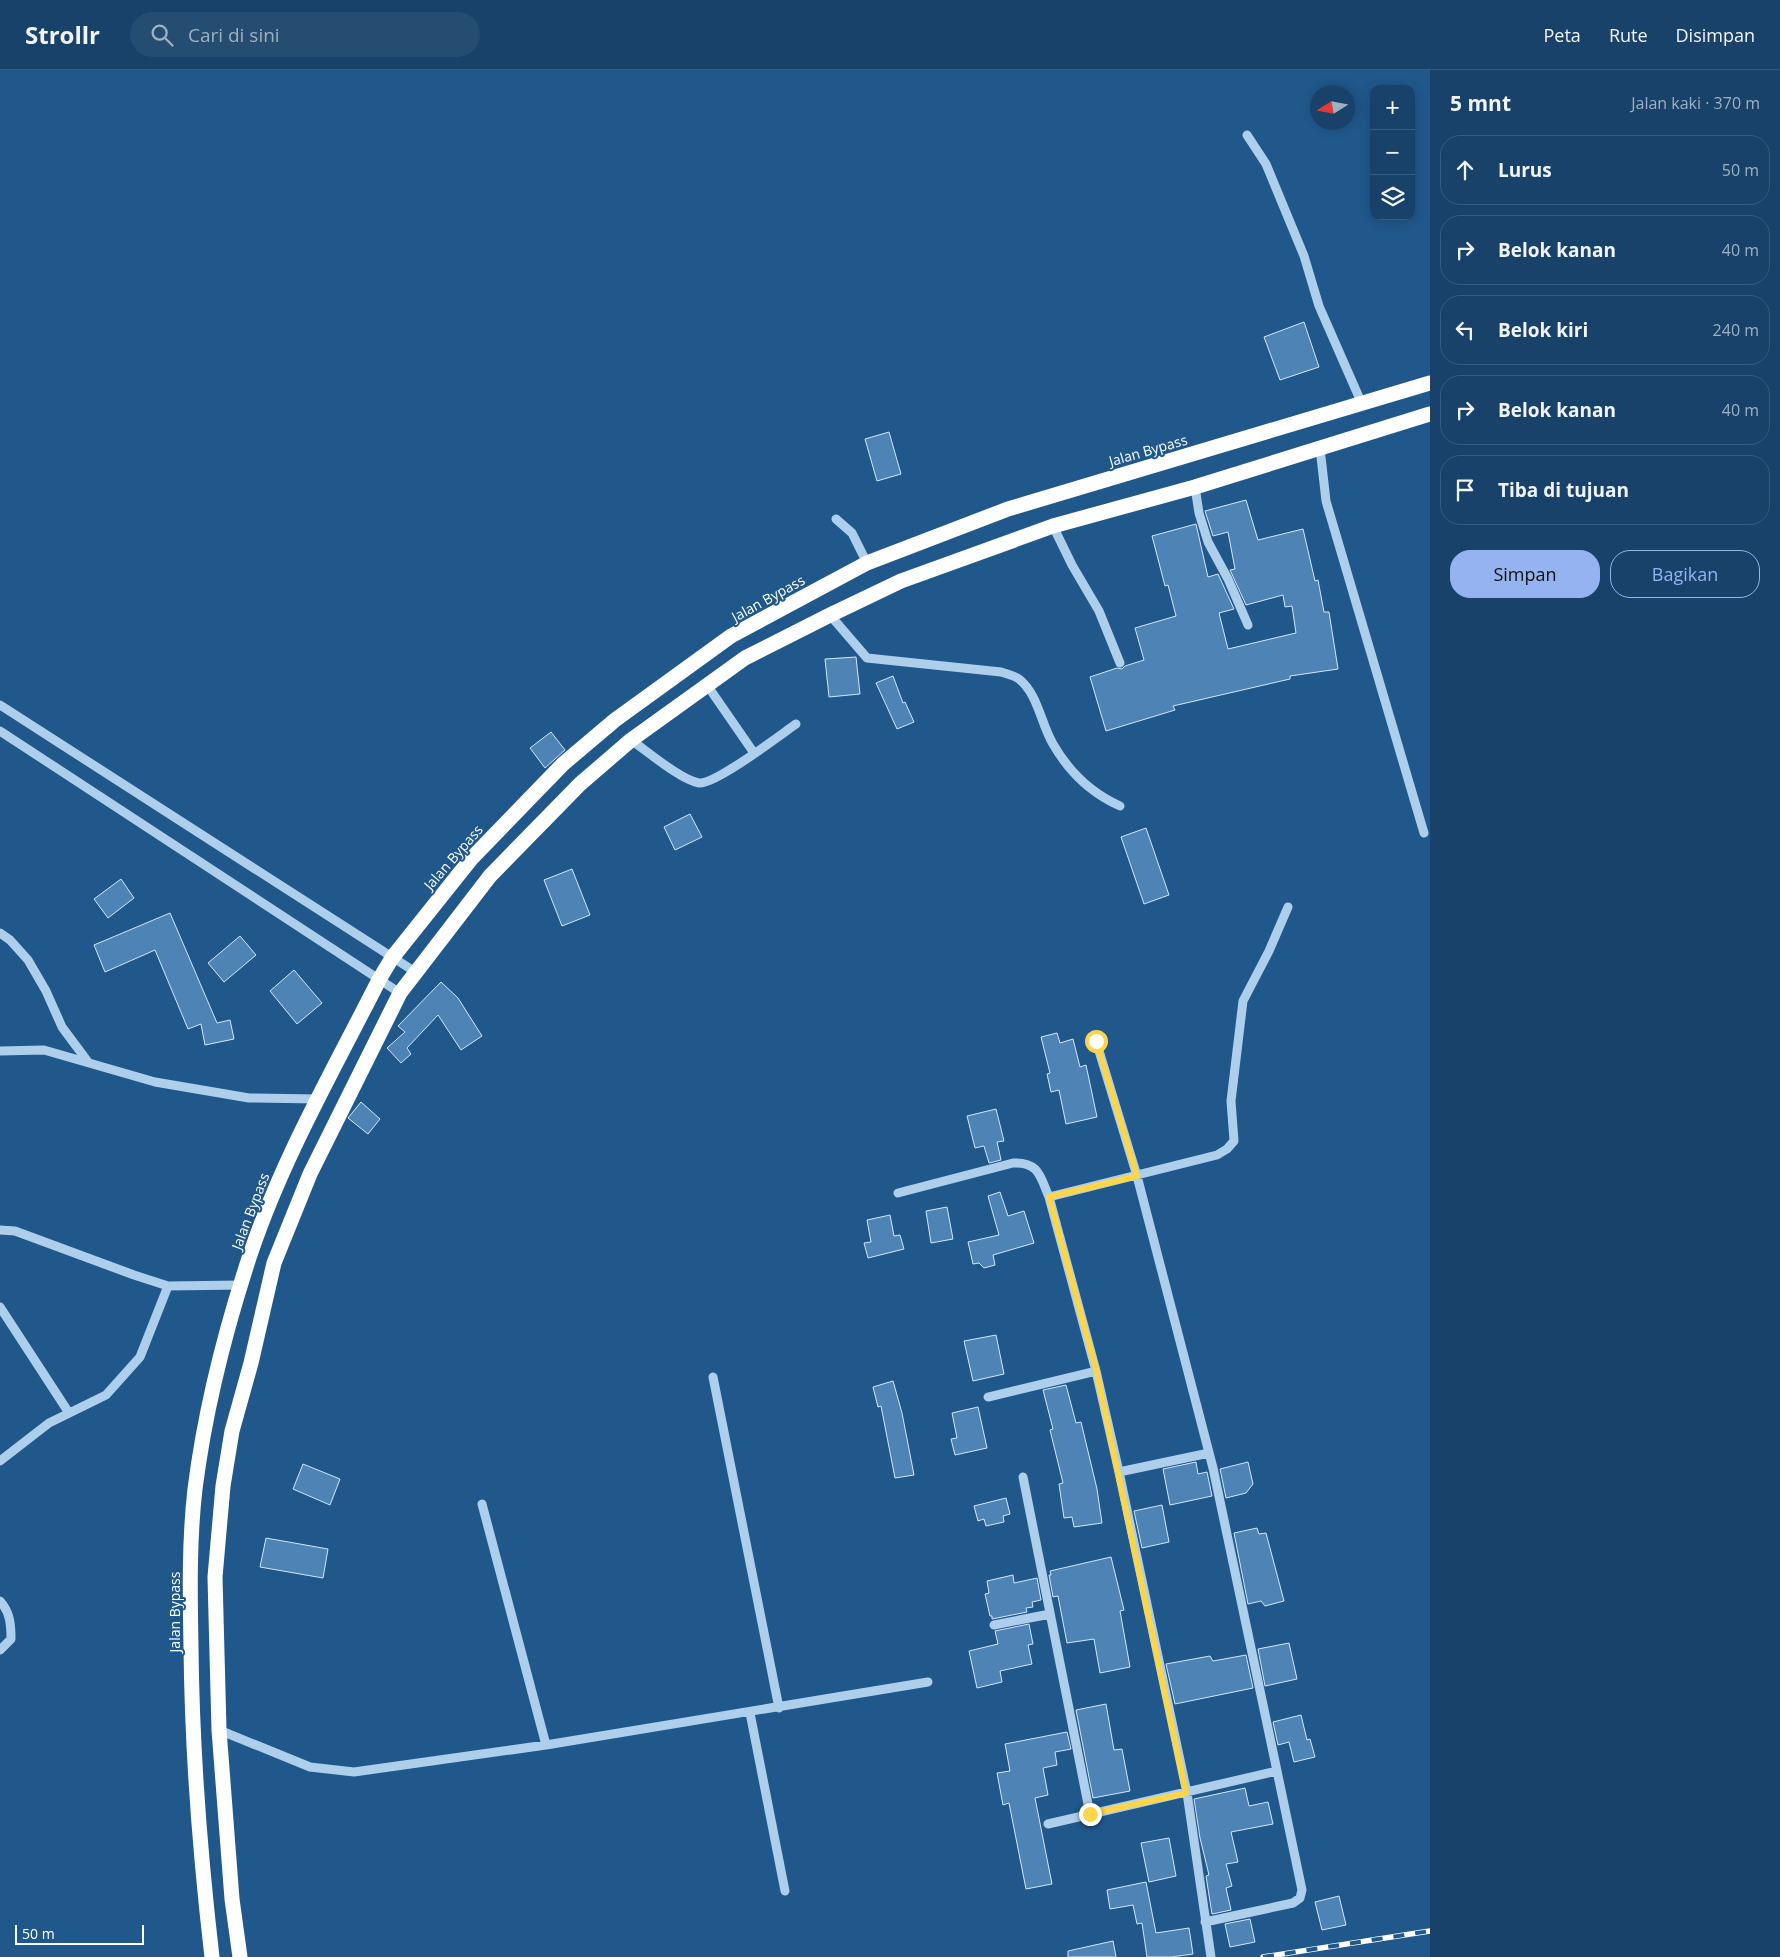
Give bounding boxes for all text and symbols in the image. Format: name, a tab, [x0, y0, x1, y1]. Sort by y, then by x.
search box	[130, 12, 480, 57]
text: Strollr	[25, 18, 100, 51]
icon: search	[148, 21, 176, 49]
text: Cari di sini	[188, 22, 280, 48]
text: Peta	[1544, 23, 1581, 47]
text: Rute	[1609, 23, 1648, 47]
text: Disimpan	[1676, 23, 1755, 47]
north arrow	[1310, 85, 1355, 130]
map controls	[1370, 85, 1415, 220]
button: +	[1370, 85, 1415, 130]
text: 5 mnt	[1450, 89, 1511, 117]
text: Jalan kaki · 370 m	[1631, 92, 1760, 114]
button: −	[1370, 130, 1415, 175]
icon: ahead	[1451, 156, 1479, 184]
text: Lurus	[1498, 157, 1552, 183]
text: 50 m	[1722, 159, 1759, 181]
button: layers	[1370, 175, 1415, 220]
icon: right	[1451, 236, 1479, 264]
text: Belok kanan	[1498, 237, 1616, 263]
text: 40 m	[1722, 239, 1759, 261]
icon: left	[1451, 316, 1479, 344]
text: Belok kiri	[1498, 317, 1588, 343]
text: 240 m	[1713, 319, 1759, 341]
icon: right	[1451, 396, 1479, 424]
text: Belok kanan	[1498, 397, 1616, 423]
text: 40 m	[1722, 399, 1759, 421]
street label: Jalan Bypass	[1105, 430, 1190, 471]
icon: arrive	[1451, 476, 1479, 504]
text: Tiba di tujuan	[1498, 477, 1629, 503]
button: Simpan	[1450, 550, 1600, 598]
button: Bagikan	[1610, 550, 1760, 598]
street label: Jalan Bypass	[726, 570, 808, 627]
street label: Jalan Bypass	[418, 820, 487, 895]
route start	[1085, 1030, 1108, 1053]
street label: Jalan Bypass	[226, 1170, 273, 1254]
street label: Jalan Bypass	[165, 1571, 184, 1654]
route end	[1079, 1803, 1102, 1826]
scale bar	[15, 1922, 144, 1945]
text: 50 m	[22, 1924, 55, 1943]

